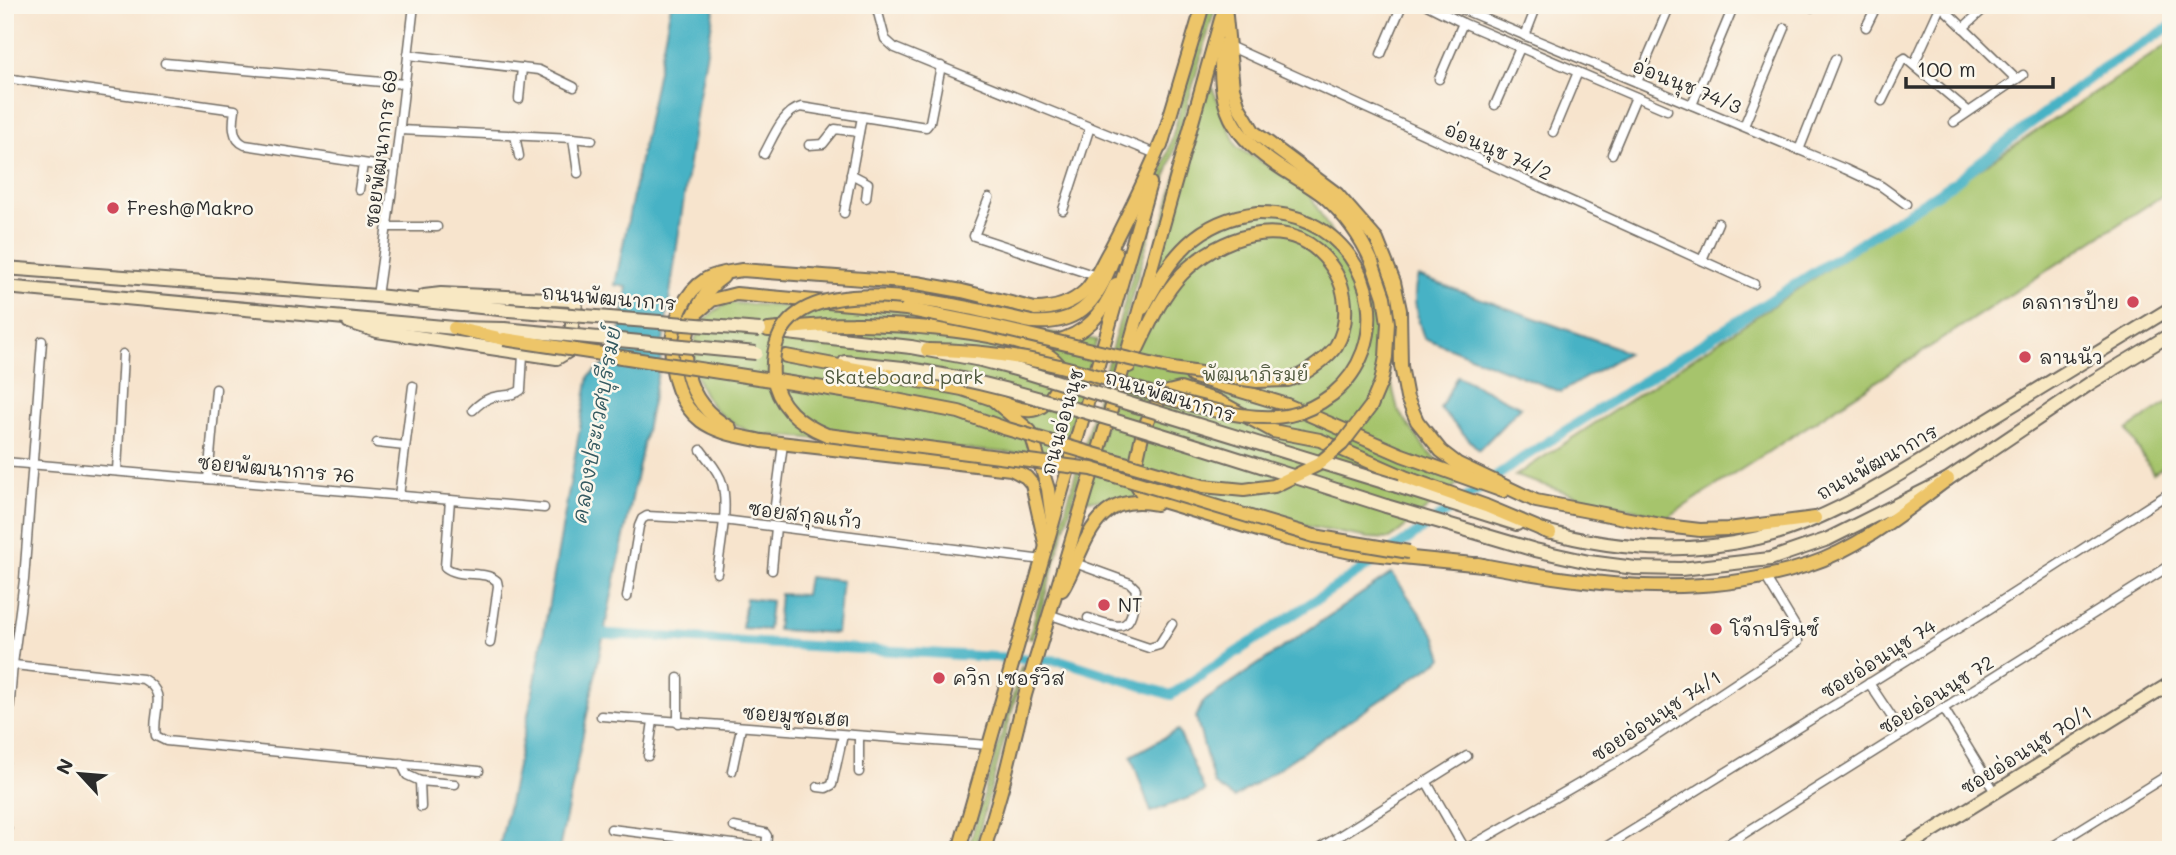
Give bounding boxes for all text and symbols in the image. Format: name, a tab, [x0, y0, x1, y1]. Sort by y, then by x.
scale bar	[1906, 46, 2054, 90]
street label: อ่อนนุช 74/3	[1628, 52, 1745, 121]
text: 100 m	[1917, 55, 1976, 82]
street label: ซอยพัฒนาการ 69	[358, 69, 403, 229]
street label: อ่อนนุช 74/2	[1440, 116, 1556, 187]
place label: Fresh@Makro	[127, 195, 254, 220]
marker: Fresh@Makro	[105, 200, 121, 216]
street label: ถนนพัฒนาการ	[541, 279, 677, 316]
place label: ดลการป้าย	[2021, 289, 2119, 314]
marker: ดลการป้าย	[2125, 294, 2141, 310]
water label: คลองประเวศบุรีรมย์	[564, 321, 631, 526]
place label: ลานนัว	[2039, 344, 2103, 369]
marker: ลานนัว	[2017, 349, 2033, 365]
park label: พัฒนาภิรมย์	[1201, 361, 1309, 386]
park label: Skateboard park	[825, 364, 983, 389]
street label: ถนนพัฒนาการ	[1102, 364, 1238, 427]
street label: ถนนอ่อนนุช	[1034, 365, 1091, 478]
street label: ถนนพัฒนาการ	[1812, 418, 1942, 505]
street label: ซอยพัฒนาการ 76	[196, 449, 356, 488]
street label: ซอยสกุลแก้ว	[746, 495, 864, 536]
place label: NT	[1118, 592, 1143, 617]
marker: NT	[1096, 597, 1112, 613]
street label: ซอยอ่อนนุช 74	[1815, 613, 1941, 706]
place label: โจ๊กปรินซ์	[1729, 615, 1819, 641]
marker: โจ๊กปรินซ์	[1708, 621, 1724, 637]
street label: ซอยอ่อนนุช 72	[1874, 649, 1999, 742]
street label: ซอยอ่อนนุช 74/1	[1586, 664, 1727, 769]
place label: ควิก เซอร์วิส	[953, 665, 1065, 690]
marker: ควิก เซอร์วิส	[931, 670, 947, 686]
street label: ซอยมูซอเฮต	[741, 699, 851, 734]
street label: ซอยอ่อนนุช 70/1	[1955, 699, 2097, 802]
north arrow	[46, 740, 116, 810]
text: N	[50, 754, 79, 778]

